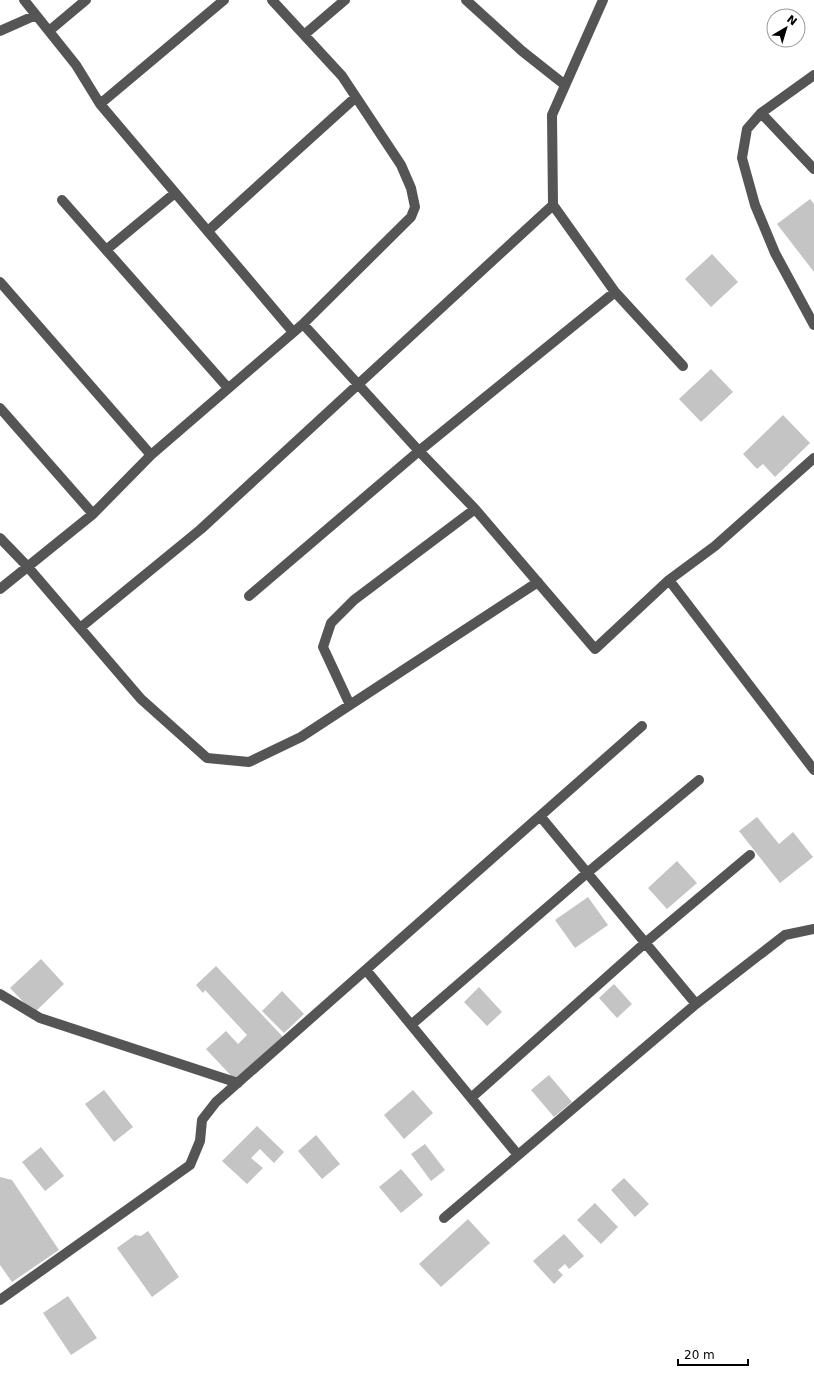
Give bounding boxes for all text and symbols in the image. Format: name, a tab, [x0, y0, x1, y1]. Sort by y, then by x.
north arrow	[766, 8, 806, 48]
text: N	[784, 13, 799, 28]
scale bar	[678, 1341, 748, 1367]
text: 20 m	[684, 1348, 715, 1362]

